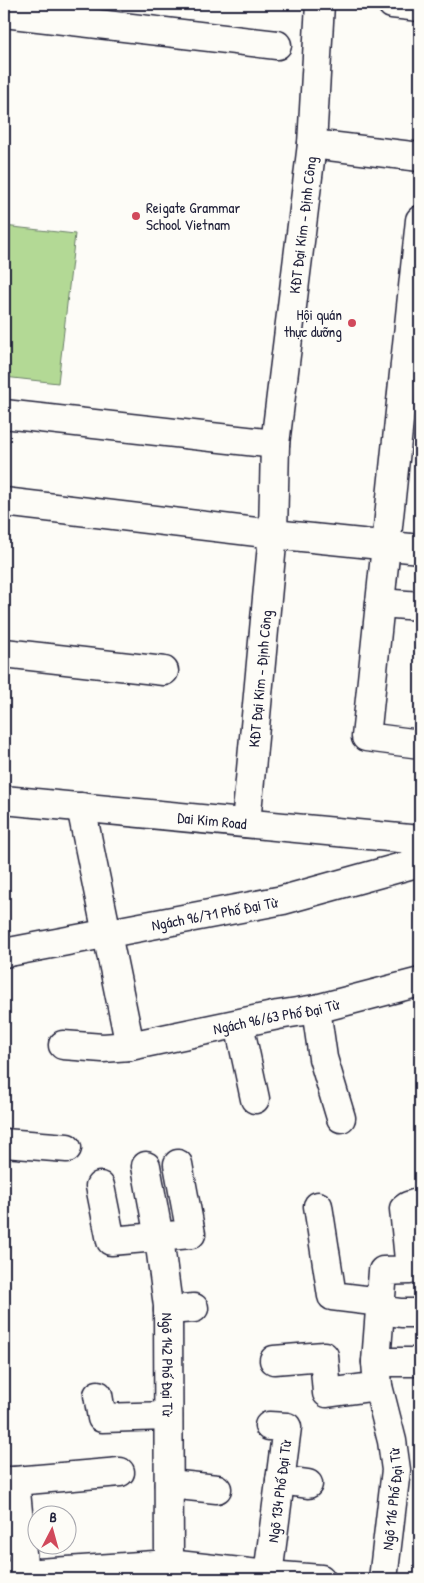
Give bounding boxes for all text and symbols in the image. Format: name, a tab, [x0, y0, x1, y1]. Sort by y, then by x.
street label: KĐT Đại Kim - Định Công	[283, 155, 321, 295]
place label: Reigate Grammar School Vietnam	[146, 197, 240, 235]
marker: Reigate Grammar School Vietnam	[130, 210, 142, 222]
place label: Hội quán thực dưỡng	[284, 304, 342, 342]
marker: Hội quán thực dưỡng	[346, 317, 358, 329]
street label: KĐT Đại Kim - Định Công	[243, 609, 276, 748]
street label: Dai Kim Road	[177, 806, 248, 834]
street label: Ngách 96/71 Phố Đại Từ	[150, 890, 281, 935]
street label: Ngách 96/63 Phố Đại Từ	[211, 993, 343, 1039]
street label: Ngõ 142 Phố Đại Từ	[158, 1313, 179, 1418]
street label: Ngõ 134 Phố Đại Từ	[262, 1438, 296, 1544]
street label: Ngõ 116 Phố Đại Từ	[376, 1446, 407, 1551]
north arrow	[28, 1506, 78, 1556]
text: B	[49, 1507, 58, 1526]

